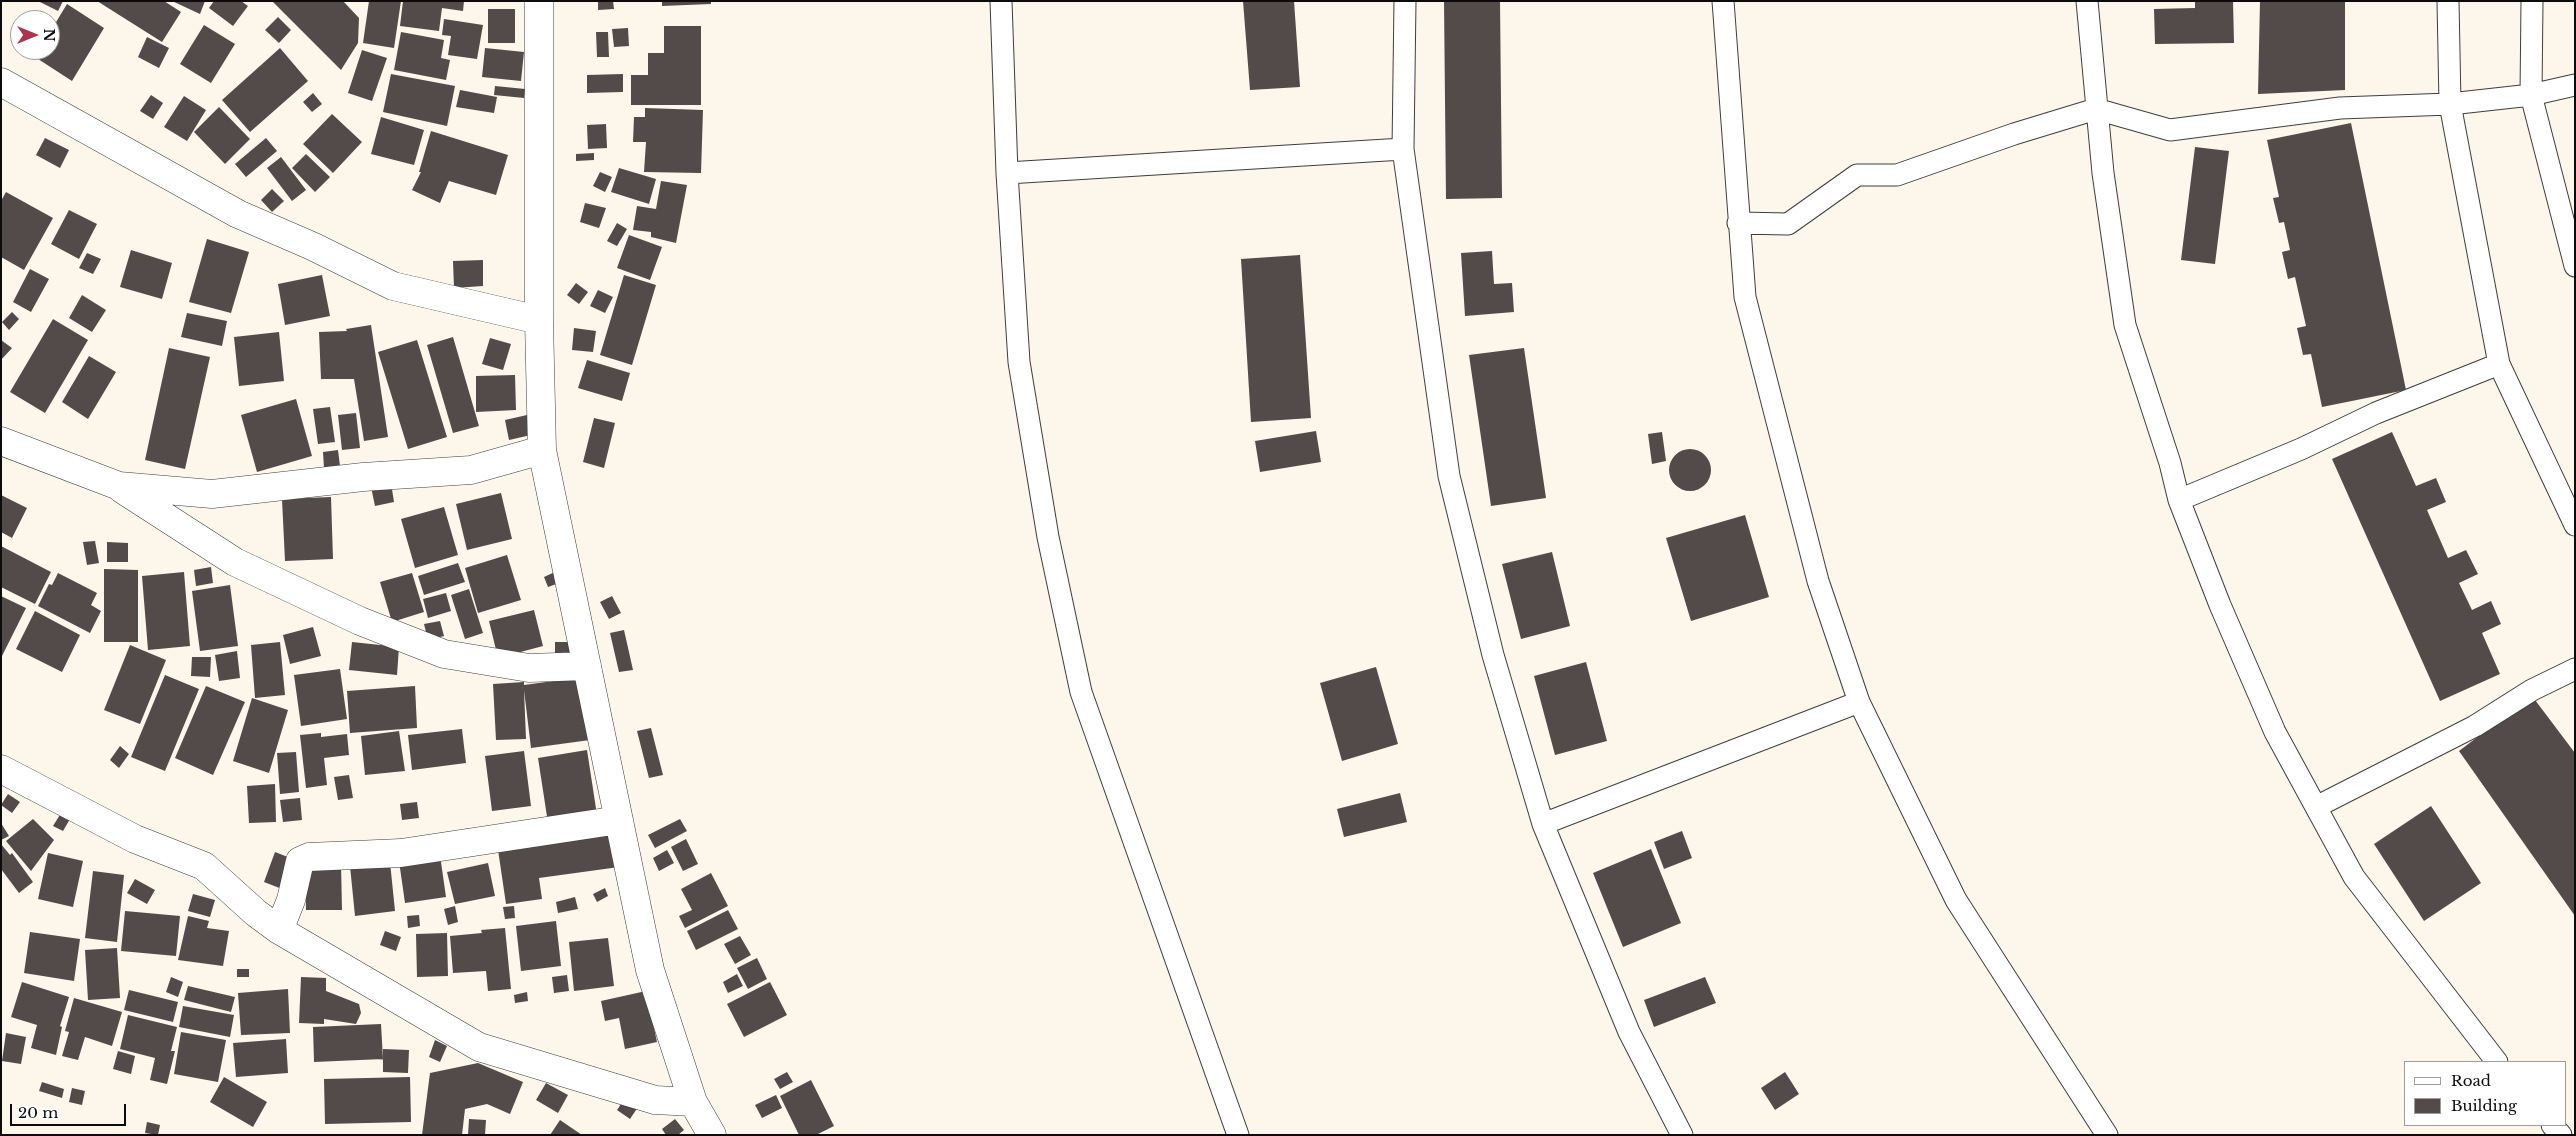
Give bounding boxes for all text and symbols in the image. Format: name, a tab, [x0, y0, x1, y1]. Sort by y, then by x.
north arrow	[10, 10, 60, 60]
text: N	[40, 28, 58, 42]
legend	[2404, 1061, 2566, 1126]
text: Road	[2451, 1071, 2491, 1090]
scale bar	[12, 1094, 129, 1126]
text: Building	[2451, 1096, 2517, 1115]
text: 20 m	[18, 1103, 58, 1122]

